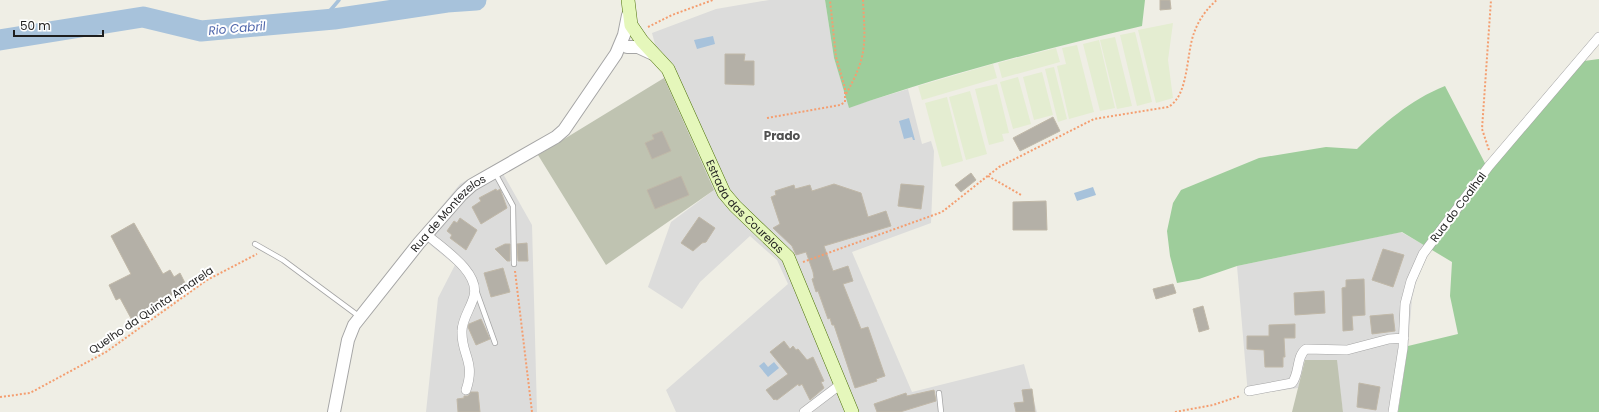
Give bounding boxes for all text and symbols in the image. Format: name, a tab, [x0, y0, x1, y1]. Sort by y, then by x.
scale bar	[14, 12, 103, 38]
text: 50 m	[20, 17, 51, 34]
water label: Rio Cabril	[208, 17, 266, 39]
district label: Prado	[764, 127, 801, 144]
street label: Estrada das Courelas	[702, 157, 788, 257]
street label: Rua do Coalhal	[1426, 168, 1490, 246]
street label: Rua de Montezelos	[407, 171, 489, 256]
street label: Quelho da Quinta Amarela	[86, 262, 216, 358]

